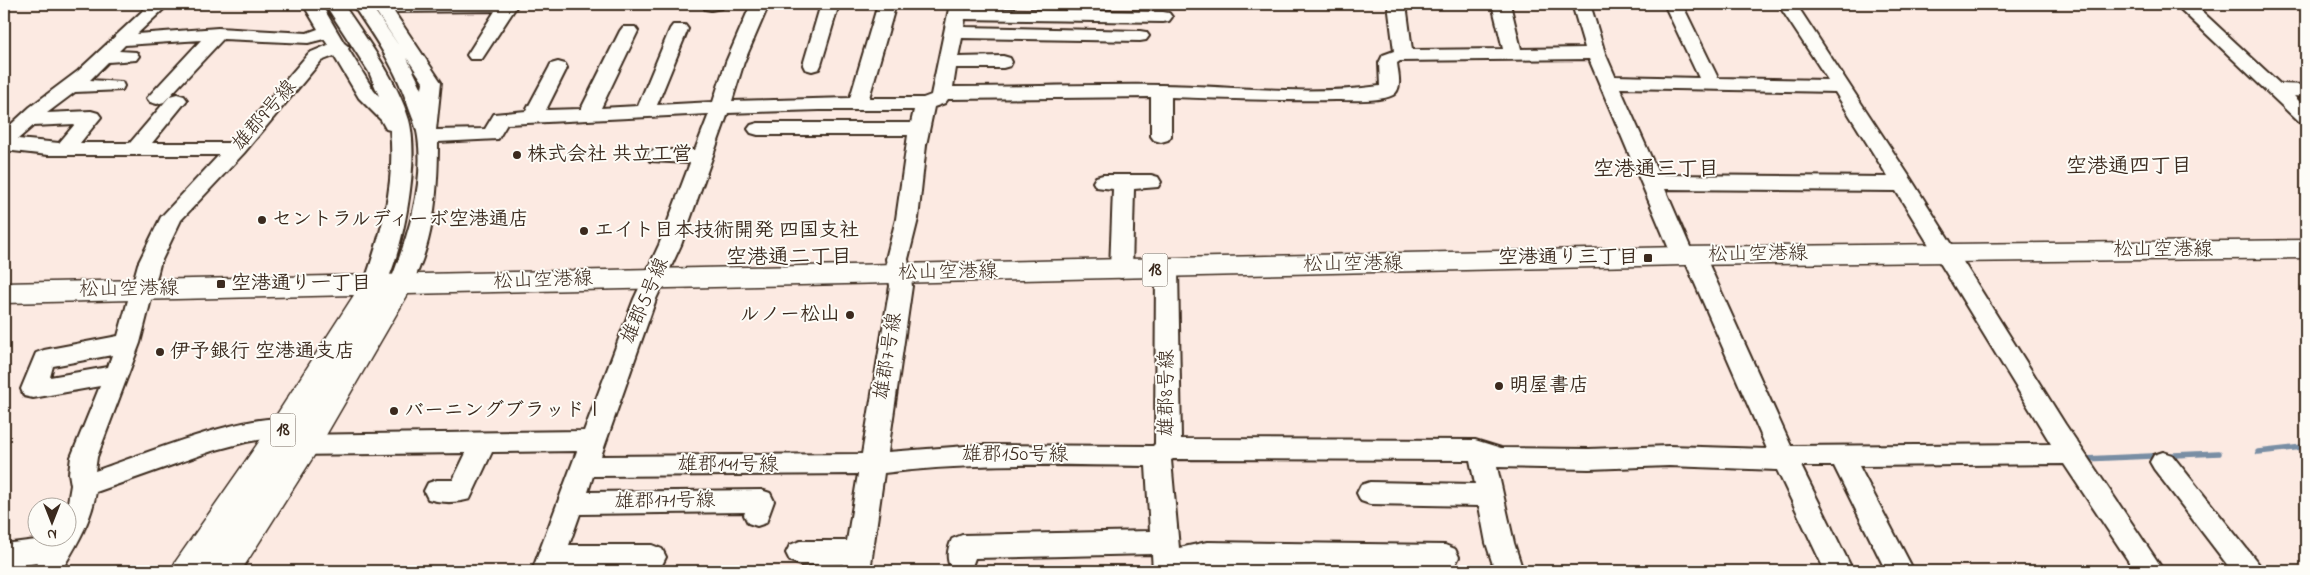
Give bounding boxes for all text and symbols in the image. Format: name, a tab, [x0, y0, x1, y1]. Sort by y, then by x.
street label: 雄郡9号線	[226, 74, 304, 158]
place label: 株式会社 共立工営	[527, 141, 692, 170]
marker: 株式会社 共立工営	[511, 149, 523, 161]
district label: 空港通四丁目	[2066, 152, 2192, 182]
district label: 空港通三丁目	[1593, 155, 1719, 185]
place label: セントラルディーボ空港通店	[272, 206, 529, 235]
marker: セントラルディーボ空港通店	[256, 214, 268, 226]
place label: エイト日本技術開発 四国支社	[594, 217, 859, 246]
marker: エイト日本技術開発 四国支社	[578, 225, 590, 237]
street label: 松山空港線	[2113, 236, 2213, 265]
street label: 松山空港線	[1708, 240, 1808, 270]
district label: 空港通二丁目	[726, 243, 852, 273]
place label: 空港通り三丁目	[1498, 244, 1638, 273]
street label: 松山空港線	[1303, 250, 1403, 280]
marker: 空港通り三丁目	[1642, 252, 1654, 264]
street label: 雄郡5号線	[615, 253, 677, 349]
road number: 18	[1142, 254, 1168, 286]
street label: 松山空港線	[898, 258, 998, 288]
street label: 松山空港線	[493, 265, 593, 297]
place label: 空港通り一丁目	[231, 270, 371, 299]
street label: 松山空港線	[79, 275, 179, 305]
marker: 空港通り一丁目	[215, 278, 227, 290]
place label: ルノー松山	[740, 301, 840, 330]
marker: ルノー松山	[844, 309, 856, 321]
street label: 雄郡7号線	[868, 310, 910, 402]
place label: 伊予銀行 空港通支店	[170, 338, 355, 367]
marker: 伊予銀行 空港通支店	[154, 346, 166, 358]
street label: 雄郡8号線	[1153, 349, 1182, 437]
place label: 明屋書店	[1509, 372, 1589, 401]
marker: 明屋書店	[1493, 380, 1505, 392]
place label: バーニングブラッドⅠ	[404, 397, 605, 426]
marker: バーニングブラッドⅠ	[388, 405, 400, 417]
road number: 18	[270, 414, 296, 446]
street label: 雄郡150号線	[962, 441, 1068, 470]
street label: 雄郡141号線	[678, 451, 778, 480]
street label: 雄郡171号線	[614, 487, 716, 517]
north arrow	[28, 498, 78, 548]
text: N	[47, 523, 57, 544]

